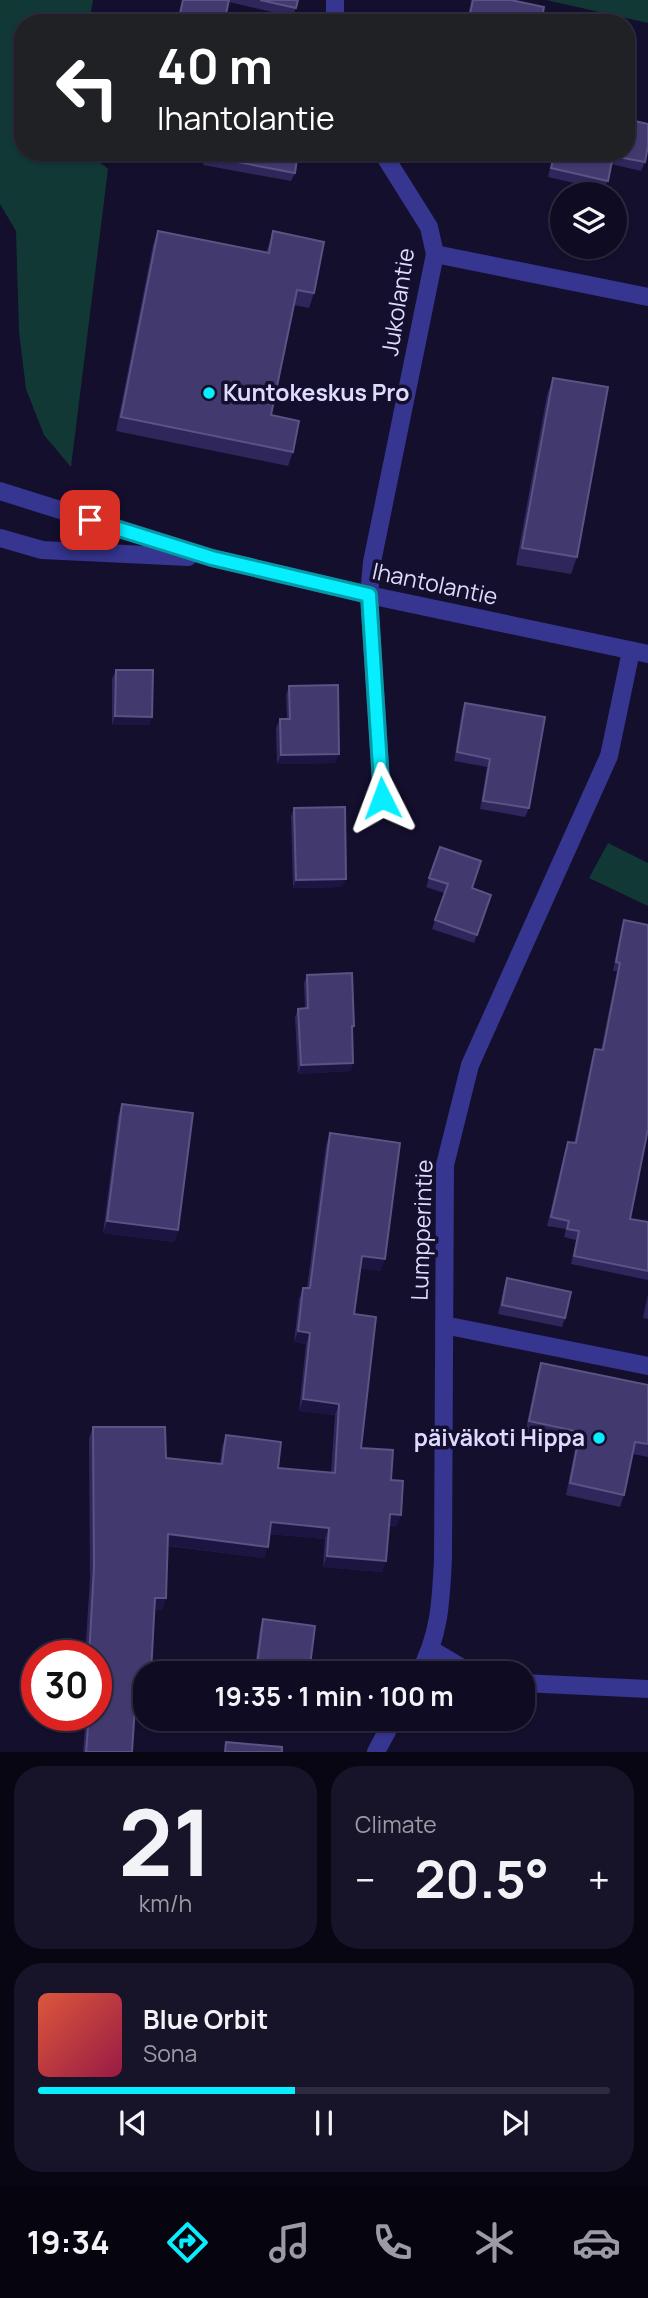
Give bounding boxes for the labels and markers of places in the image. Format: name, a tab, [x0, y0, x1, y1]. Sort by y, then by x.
place label: Kuntokeskus Pro	[223, 376, 410, 408]
marker: Kuntokeskus Pro	[201, 385, 217, 401]
pin	[60, 490, 120, 550]
place label: päiväkoti Hippa	[414, 1421, 585, 1453]
marker: päiväkoti Hippa	[591, 1430, 607, 1446]

